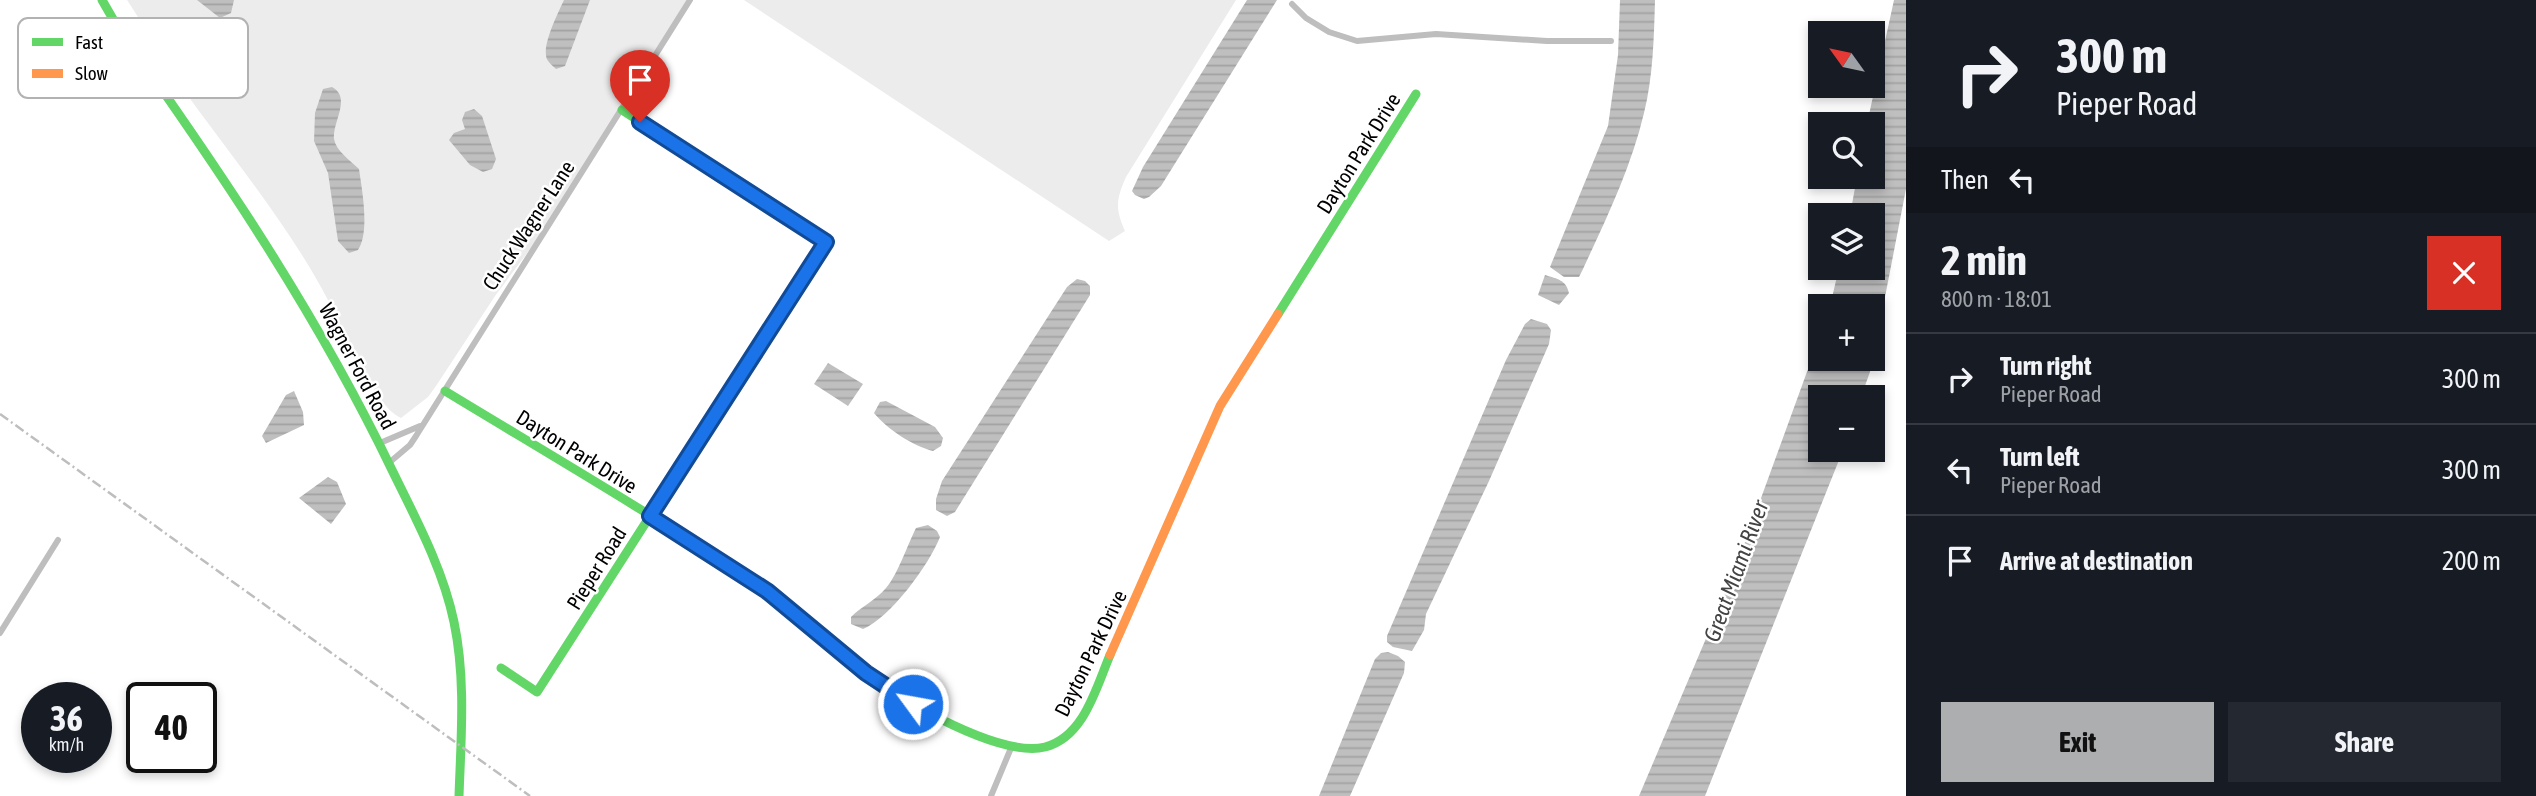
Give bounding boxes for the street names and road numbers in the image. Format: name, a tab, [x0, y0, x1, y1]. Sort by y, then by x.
street label: Dayton Park Drive	[1311, 88, 1405, 218]
street label: Chuck Wagner Lane	[477, 156, 579, 294]
street label: Wagner Ford Road	[315, 299, 401, 433]
street label: Dayton Park Drive	[512, 404, 642, 498]
street label: Pieper Road	[561, 522, 631, 614]
street label: Dayton Park Drive	[1049, 586, 1131, 720]

